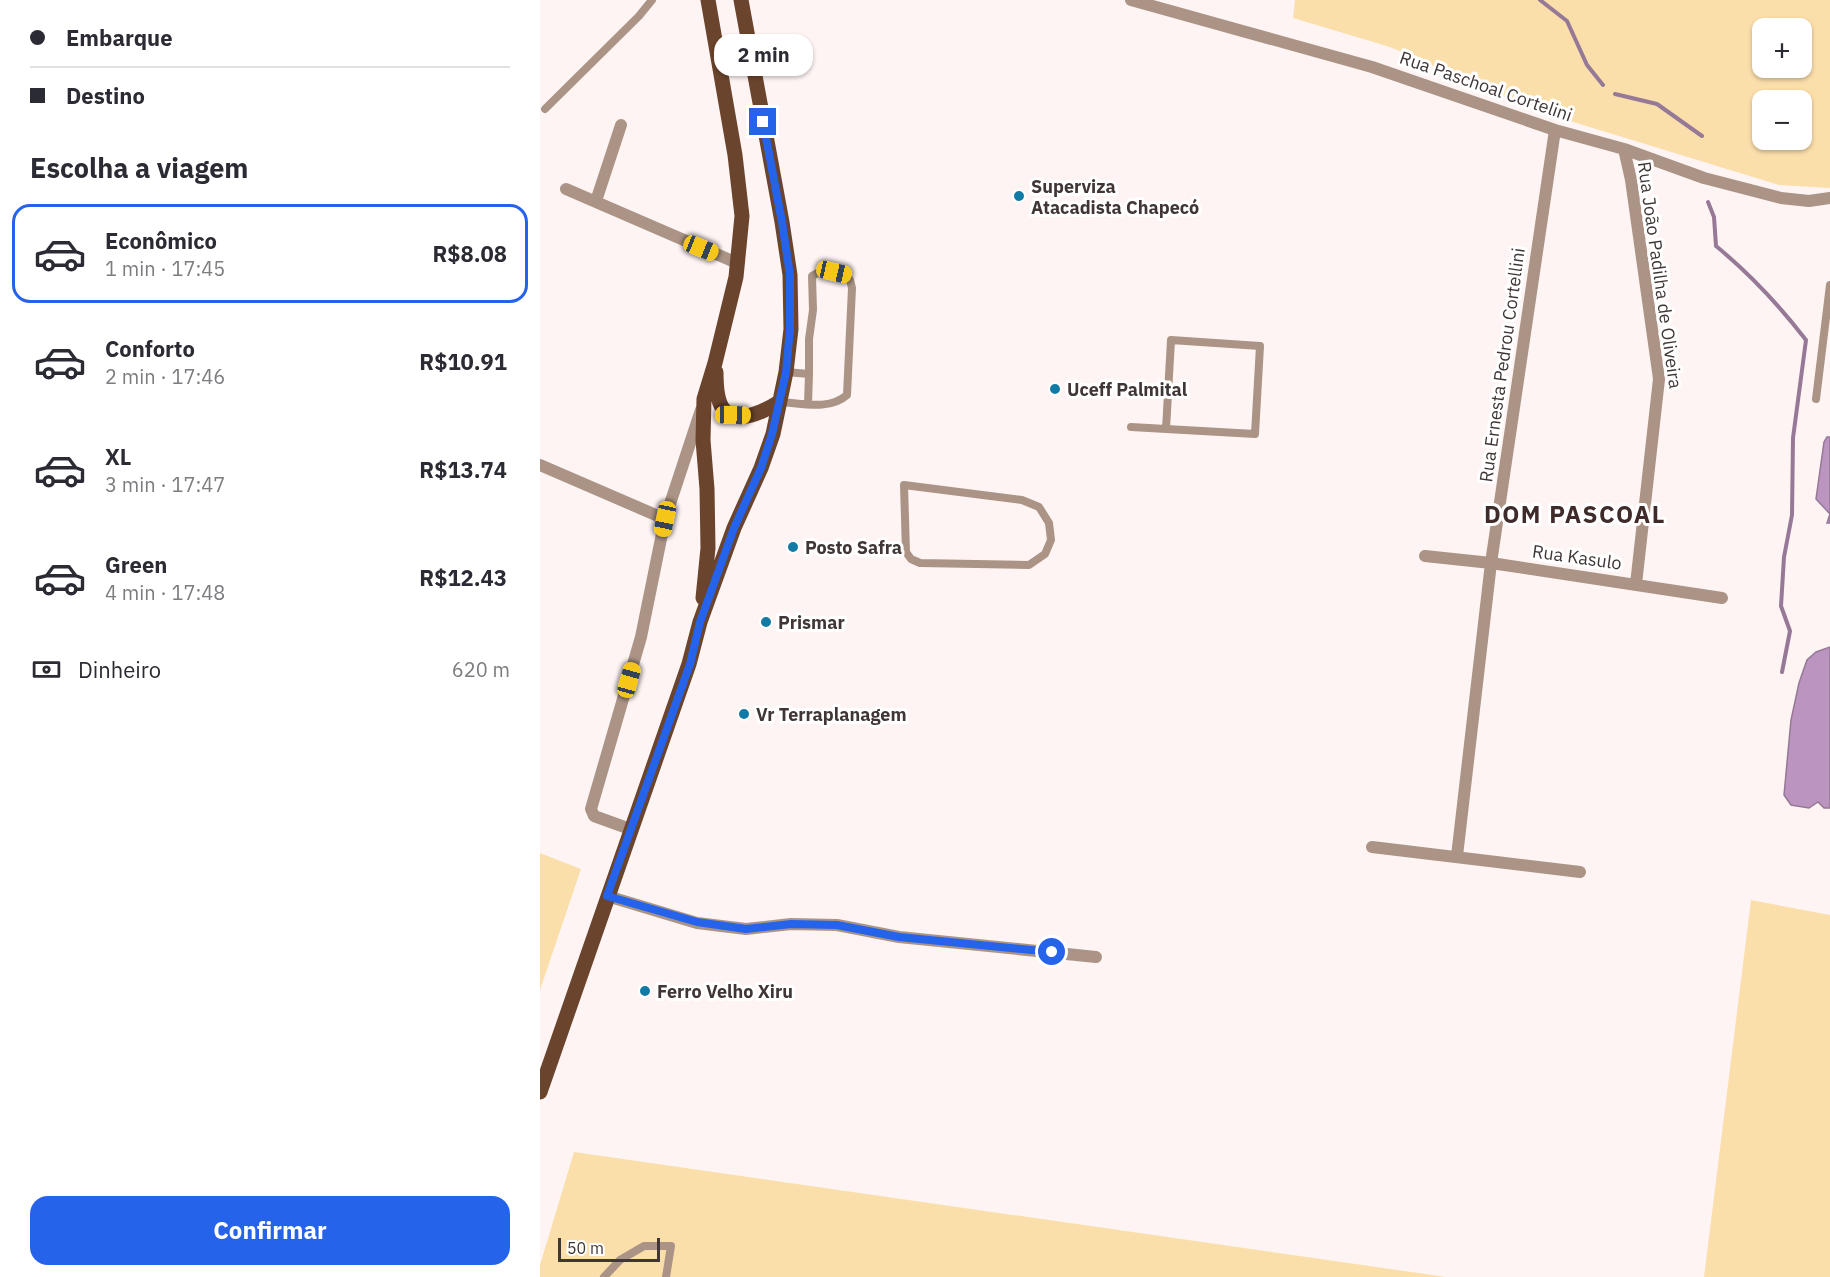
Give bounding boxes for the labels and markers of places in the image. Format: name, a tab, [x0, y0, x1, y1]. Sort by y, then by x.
place label: Superviza Atacadista Chapecó	[1031, 175, 1199, 219]
marker: Superviza Atacadista Chapecó	[1012, 189, 1026, 203]
place label: Uceff Palmital	[1067, 378, 1188, 401]
marker: Uceff Palmital	[1048, 382, 1062, 396]
place label: Posto Safra	[805, 536, 902, 559]
marker: Posto Safra	[786, 540, 800, 554]
place label: Prismar	[778, 611, 845, 634]
marker: Prismar	[759, 615, 773, 629]
place label: Vr Terraplanagem	[756, 703, 907, 726]
marker: Vr Terraplanagem	[737, 707, 751, 721]
place label: Ferro Velho Xiru	[657, 980, 793, 1003]
marker: Ferro Velho Xiru	[638, 984, 652, 998]

